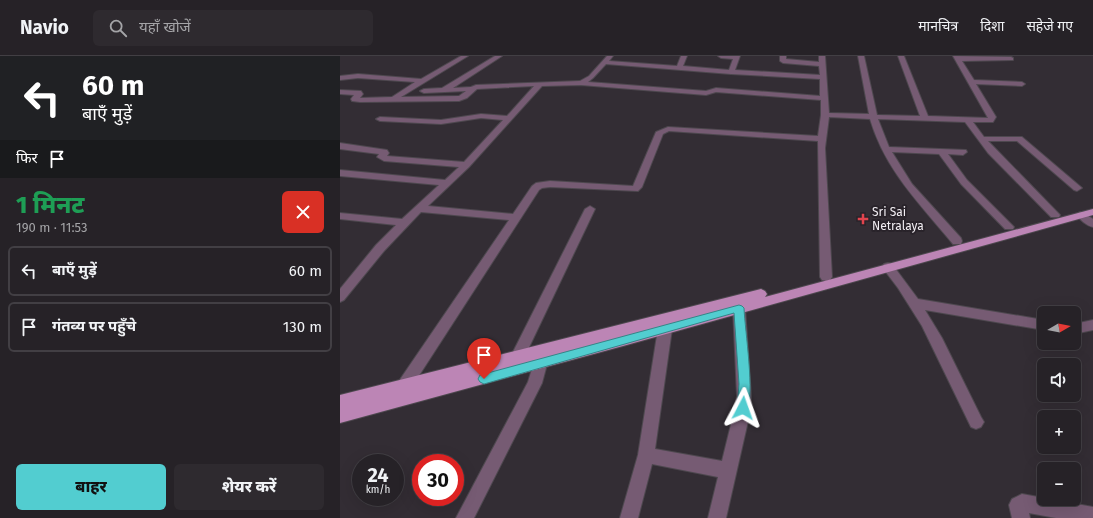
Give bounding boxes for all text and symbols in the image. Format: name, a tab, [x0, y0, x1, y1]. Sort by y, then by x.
search box	[93, 10, 373, 46]
text: Navio	[20, 16, 69, 39]
icon: search	[107, 17, 129, 39]
text: यहाँ खोजें	[139, 18, 191, 36]
text: मानचित्र	[918, 18, 958, 35]
text: दिशा	[980, 18, 1004, 35]
text: सहेजे गए	[1026, 18, 1073, 35]
text: 60 m	[82, 69, 144, 102]
icon: left	[16, 72, 68, 124]
text: बाएँ मुड़ें	[82, 103, 132, 125]
icon: arrive	[46, 148, 68, 170]
text: फिर	[16, 149, 38, 167]
text: 1 मिनट	[16, 191, 85, 219]
button: close	[282, 191, 324, 233]
place label: Sri Sai Netralaya	[872, 205, 924, 233]
marker: Sri Sai Netralaya	[857, 213, 869, 225]
text: 190 m · 11:53	[16, 220, 87, 235]
icon: left	[18, 260, 40, 282]
text: बाएँ मुड़ें	[52, 261, 97, 279]
text: 60 m	[289, 262, 322, 280]
north arrow	[1037, 306, 1081, 350]
map controls	[1037, 306, 1081, 506]
icon: arrive	[18, 316, 40, 338]
text: गंतव्य पर पहुँचे	[52, 317, 136, 335]
text: 130 m	[283, 318, 322, 336]
pin	[467, 338, 501, 379]
icon: arrive	[473, 344, 495, 366]
button: sound	[1037, 358, 1081, 402]
position arrow	[722, 387, 764, 429]
button: +	[1037, 410, 1081, 454]
speed limit sign: 30	[412, 454, 464, 506]
button: −	[1037, 462, 1081, 506]
text: 24	[367, 463, 389, 487]
button: बाहर	[16, 464, 166, 510]
button: शेयर करें	[174, 464, 324, 510]
text: km/h	[366, 484, 390, 496]

